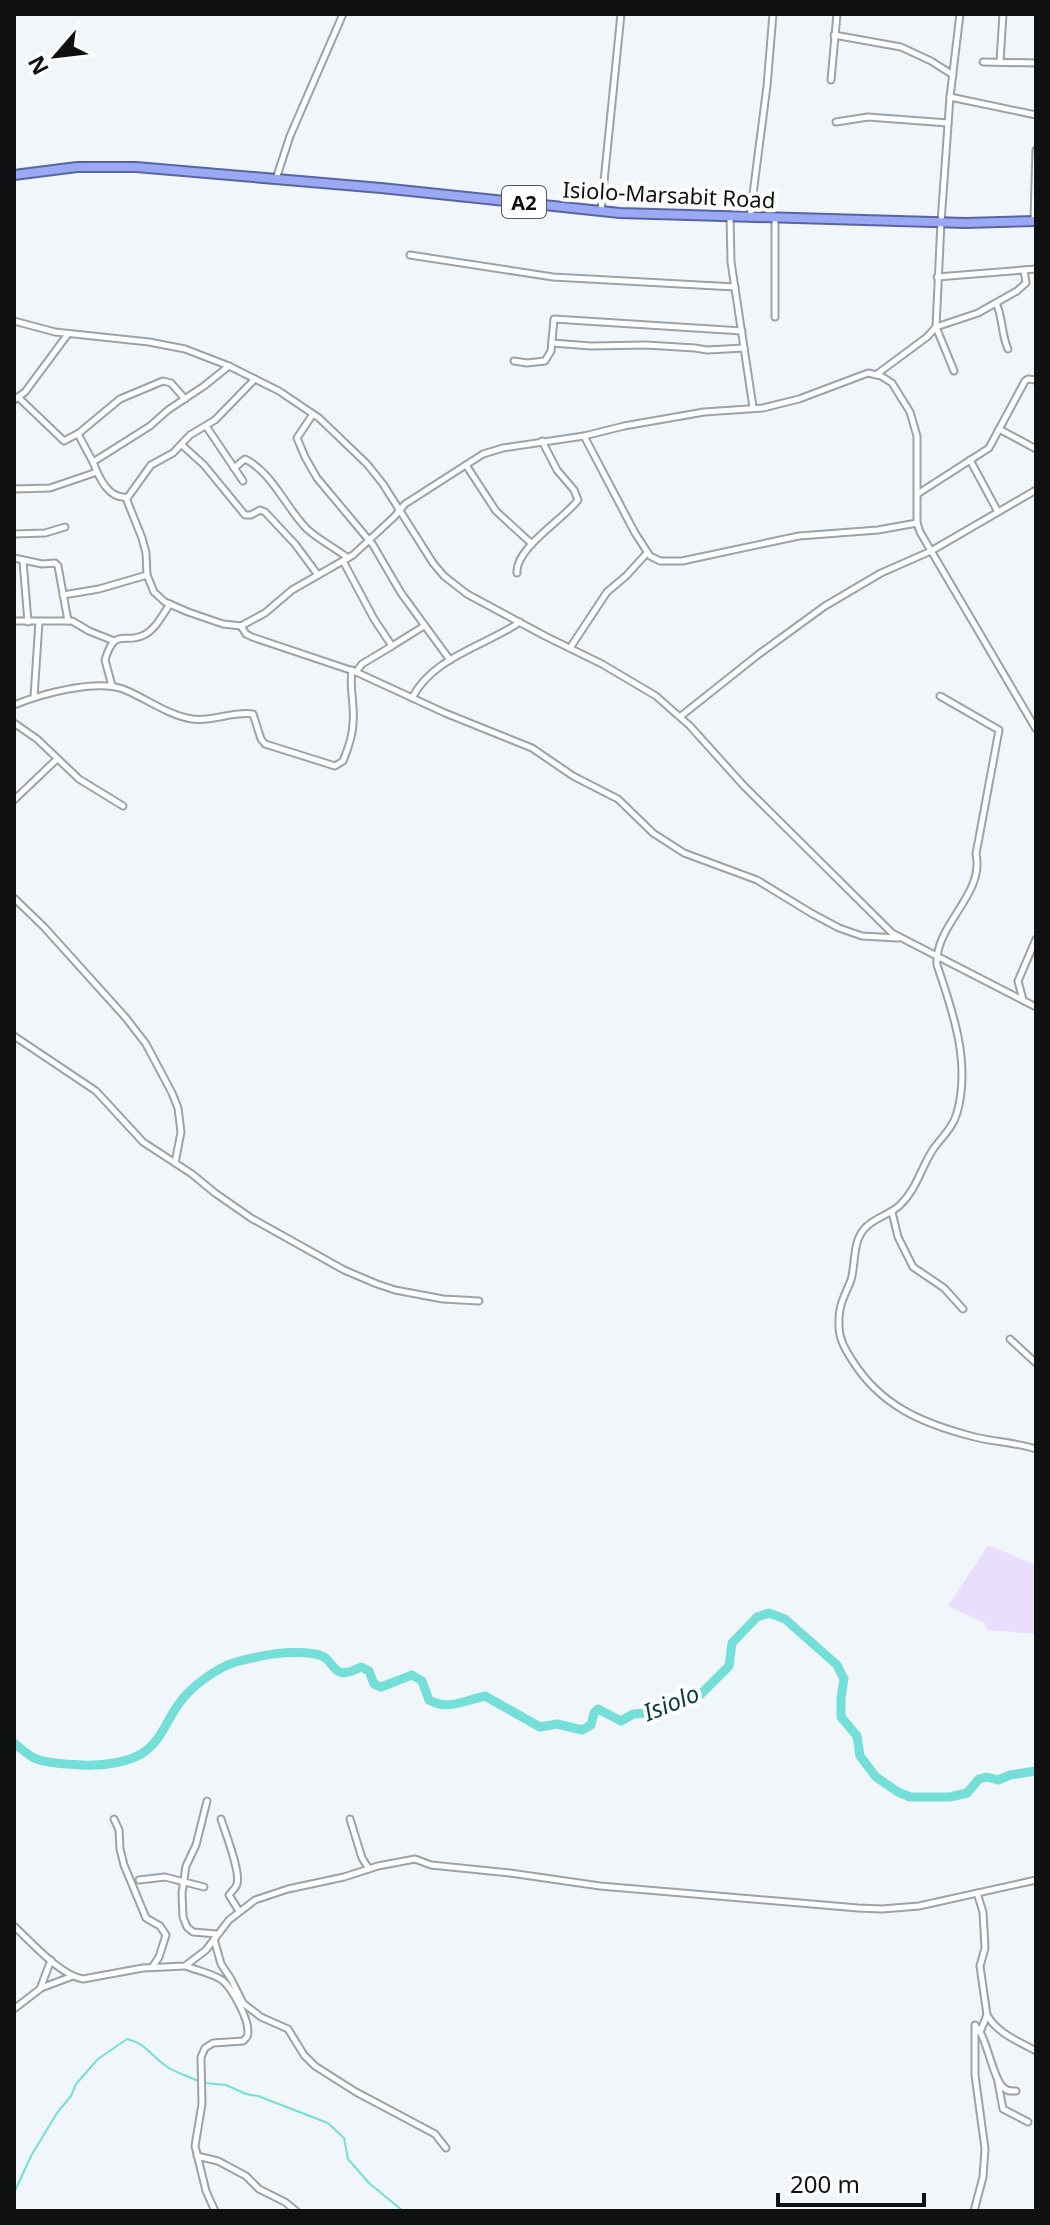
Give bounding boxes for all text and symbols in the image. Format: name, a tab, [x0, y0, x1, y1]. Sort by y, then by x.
north arrow	[16, 16, 96, 96]
text: N	[20, 51, 55, 81]
street label: Isiolo-Marsabit Road	[562, 173, 776, 215]
road number: A2	[502, 186, 546, 218]
water label: Isiolo	[637, 1676, 704, 1728]
scale bar	[778, 2157, 924, 2207]
text: 200 m	[790, 2167, 860, 2200]

